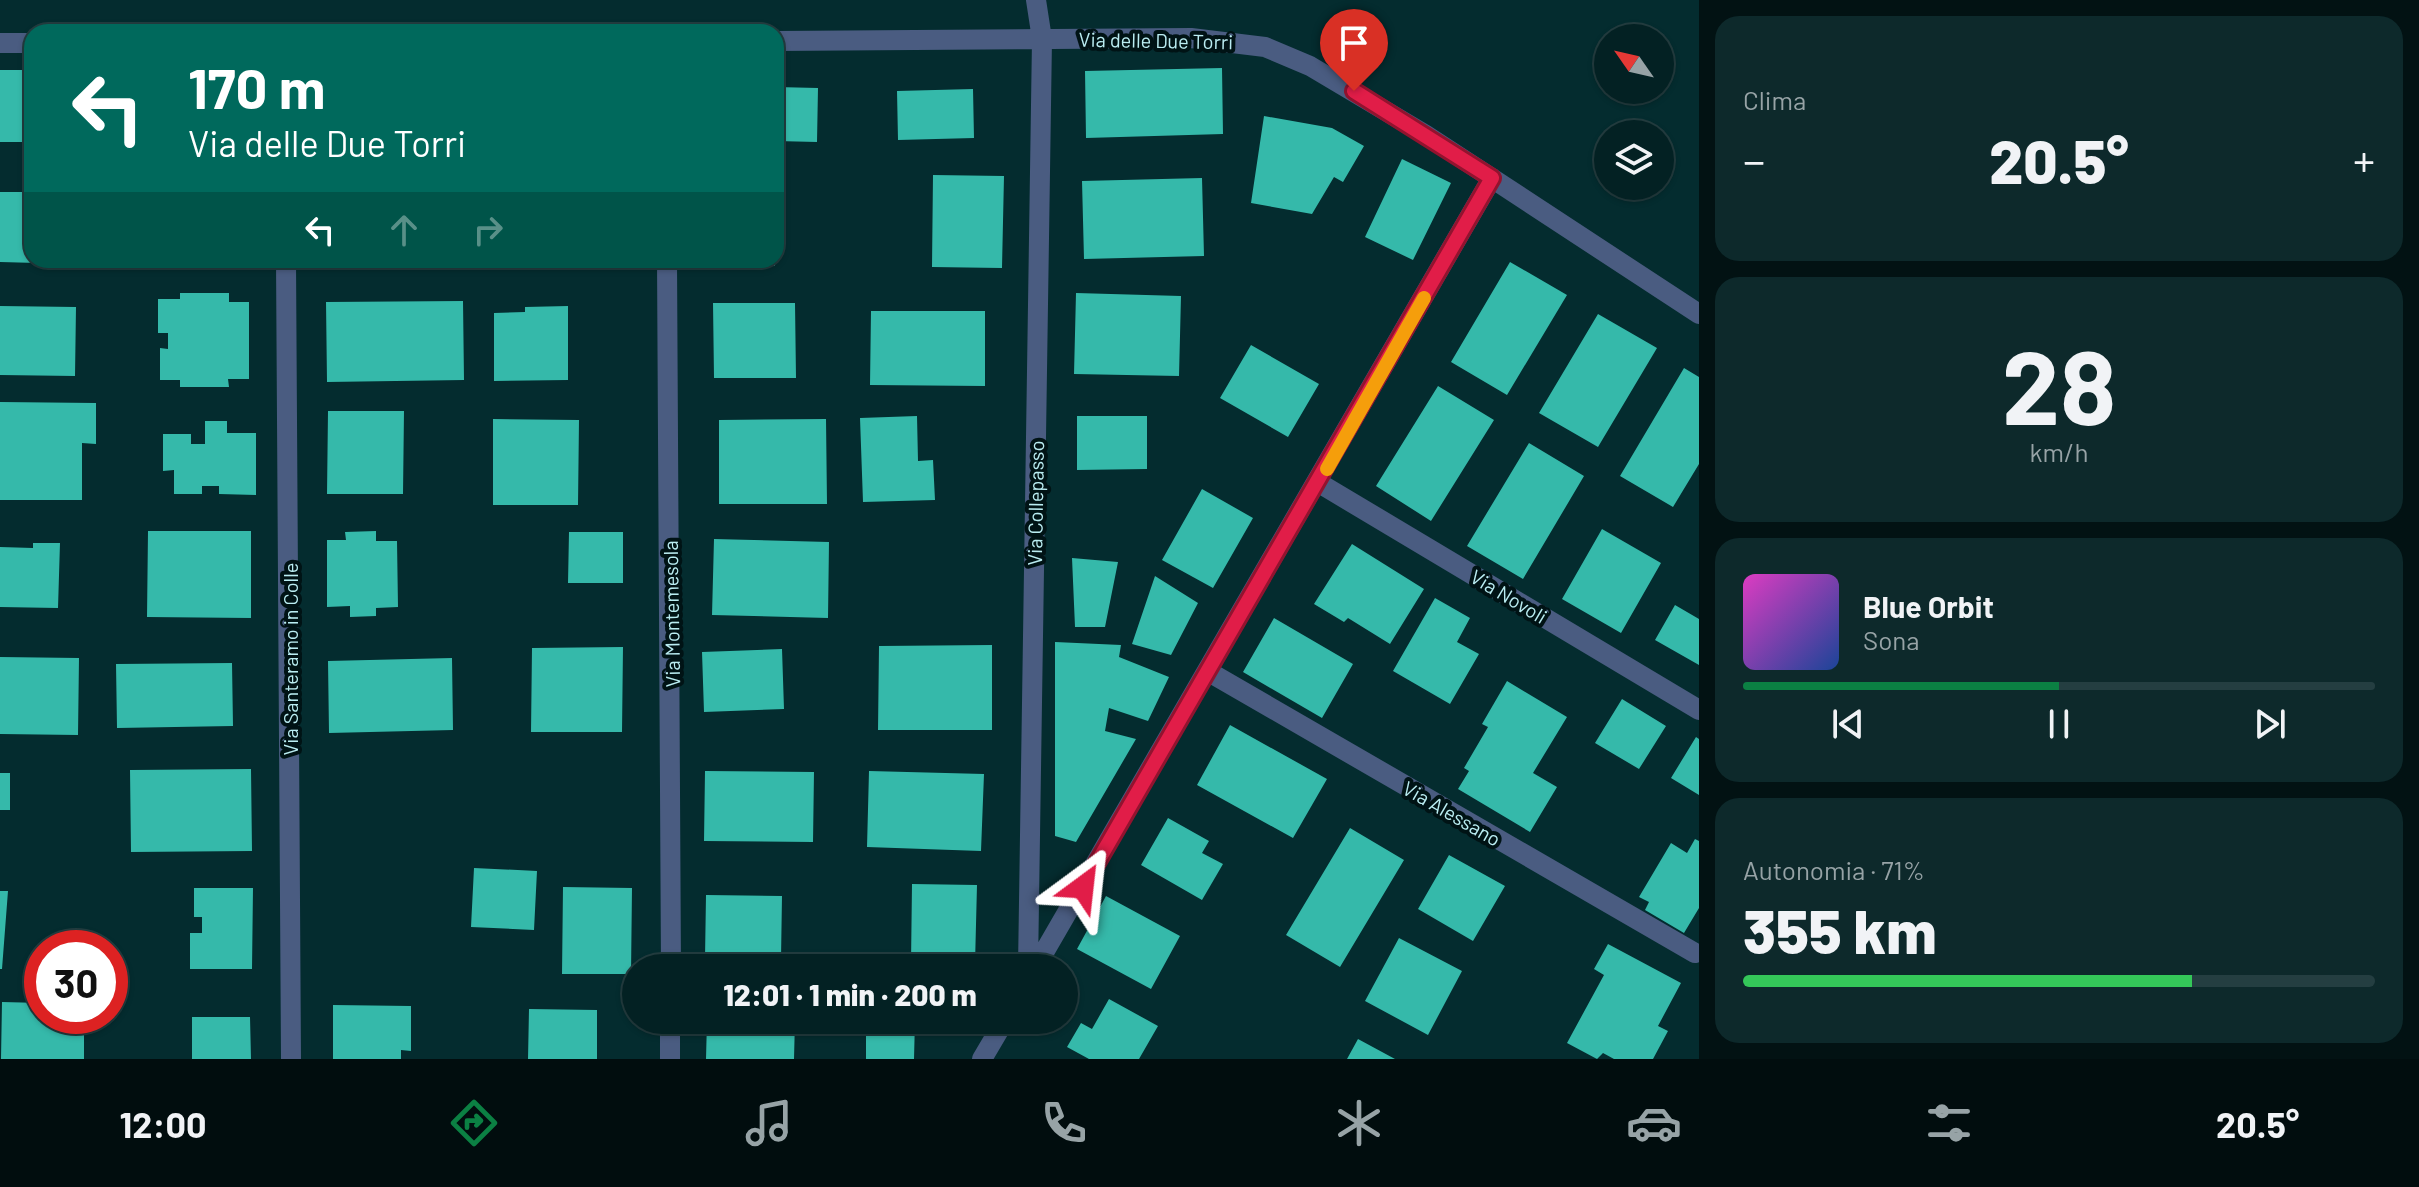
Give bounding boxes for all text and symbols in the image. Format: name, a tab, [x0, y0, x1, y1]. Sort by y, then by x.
pin	[1320, 9, 1388, 91]
icon: arrive	[1332, 21, 1376, 65]
north arrow	[1594, 24, 1674, 104]
map controls	[1594, 24, 1674, 200]
street label: Via delle Due Torri	[1079, 27, 1233, 53]
text: 170 m	[188, 53, 325, 120]
icon: left	[56, 56, 160, 160]
text: Clima	[1743, 84, 1806, 115]
button: layers	[1594, 120, 1674, 200]
text: Via delle Due Torri	[188, 121, 466, 164]
text: 20.5°	[1989, 124, 2129, 196]
text: −	[1743, 133, 1765, 186]
text: +	[2353, 133, 2375, 186]
icon: left	[298, 208, 342, 252]
icon: ahead	[382, 208, 426, 252]
icon: right	[466, 208, 510, 252]
text: 28	[2002, 321, 2116, 446]
text: km/h	[2030, 436, 2088, 467]
street label: Via Collepasso	[1022, 440, 1048, 566]
street label: Via Montemesola	[658, 540, 684, 688]
street label: Via Santeramo in Colle	[278, 563, 302, 755]
street label: Via Novoli	[1466, 564, 1552, 628]
text: Blue Orbit	[1863, 588, 1994, 624]
text: Sona	[1863, 624, 1920, 655]
icon: previous	[1826, 702, 1870, 746]
icon: pause	[2037, 702, 2081, 746]
icon: next	[2248, 702, 2292, 746]
street label: Via Alessano	[1399, 775, 1505, 851]
position arrow	[1041, 845, 1125, 929]
text: Autonomia · 71%	[1743, 854, 1925, 885]
text: 355 km	[1743, 894, 1937, 966]
speed limit sign: 30	[24, 930, 128, 1034]
text: 12:01 · 1 min · 200 m	[723, 976, 977, 1012]
icon: directions	[446, 1095, 502, 1151]
icon: music	[741, 1095, 797, 1151]
icon: phone	[1036, 1095, 1092, 1151]
icon: climate	[1331, 1095, 1387, 1151]
icon: car	[1626, 1095, 1682, 1151]
icon: filters	[1921, 1095, 1977, 1151]
text: 12:00	[120, 1102, 207, 1145]
text: 20.5°	[2216, 1102, 2299, 1145]

